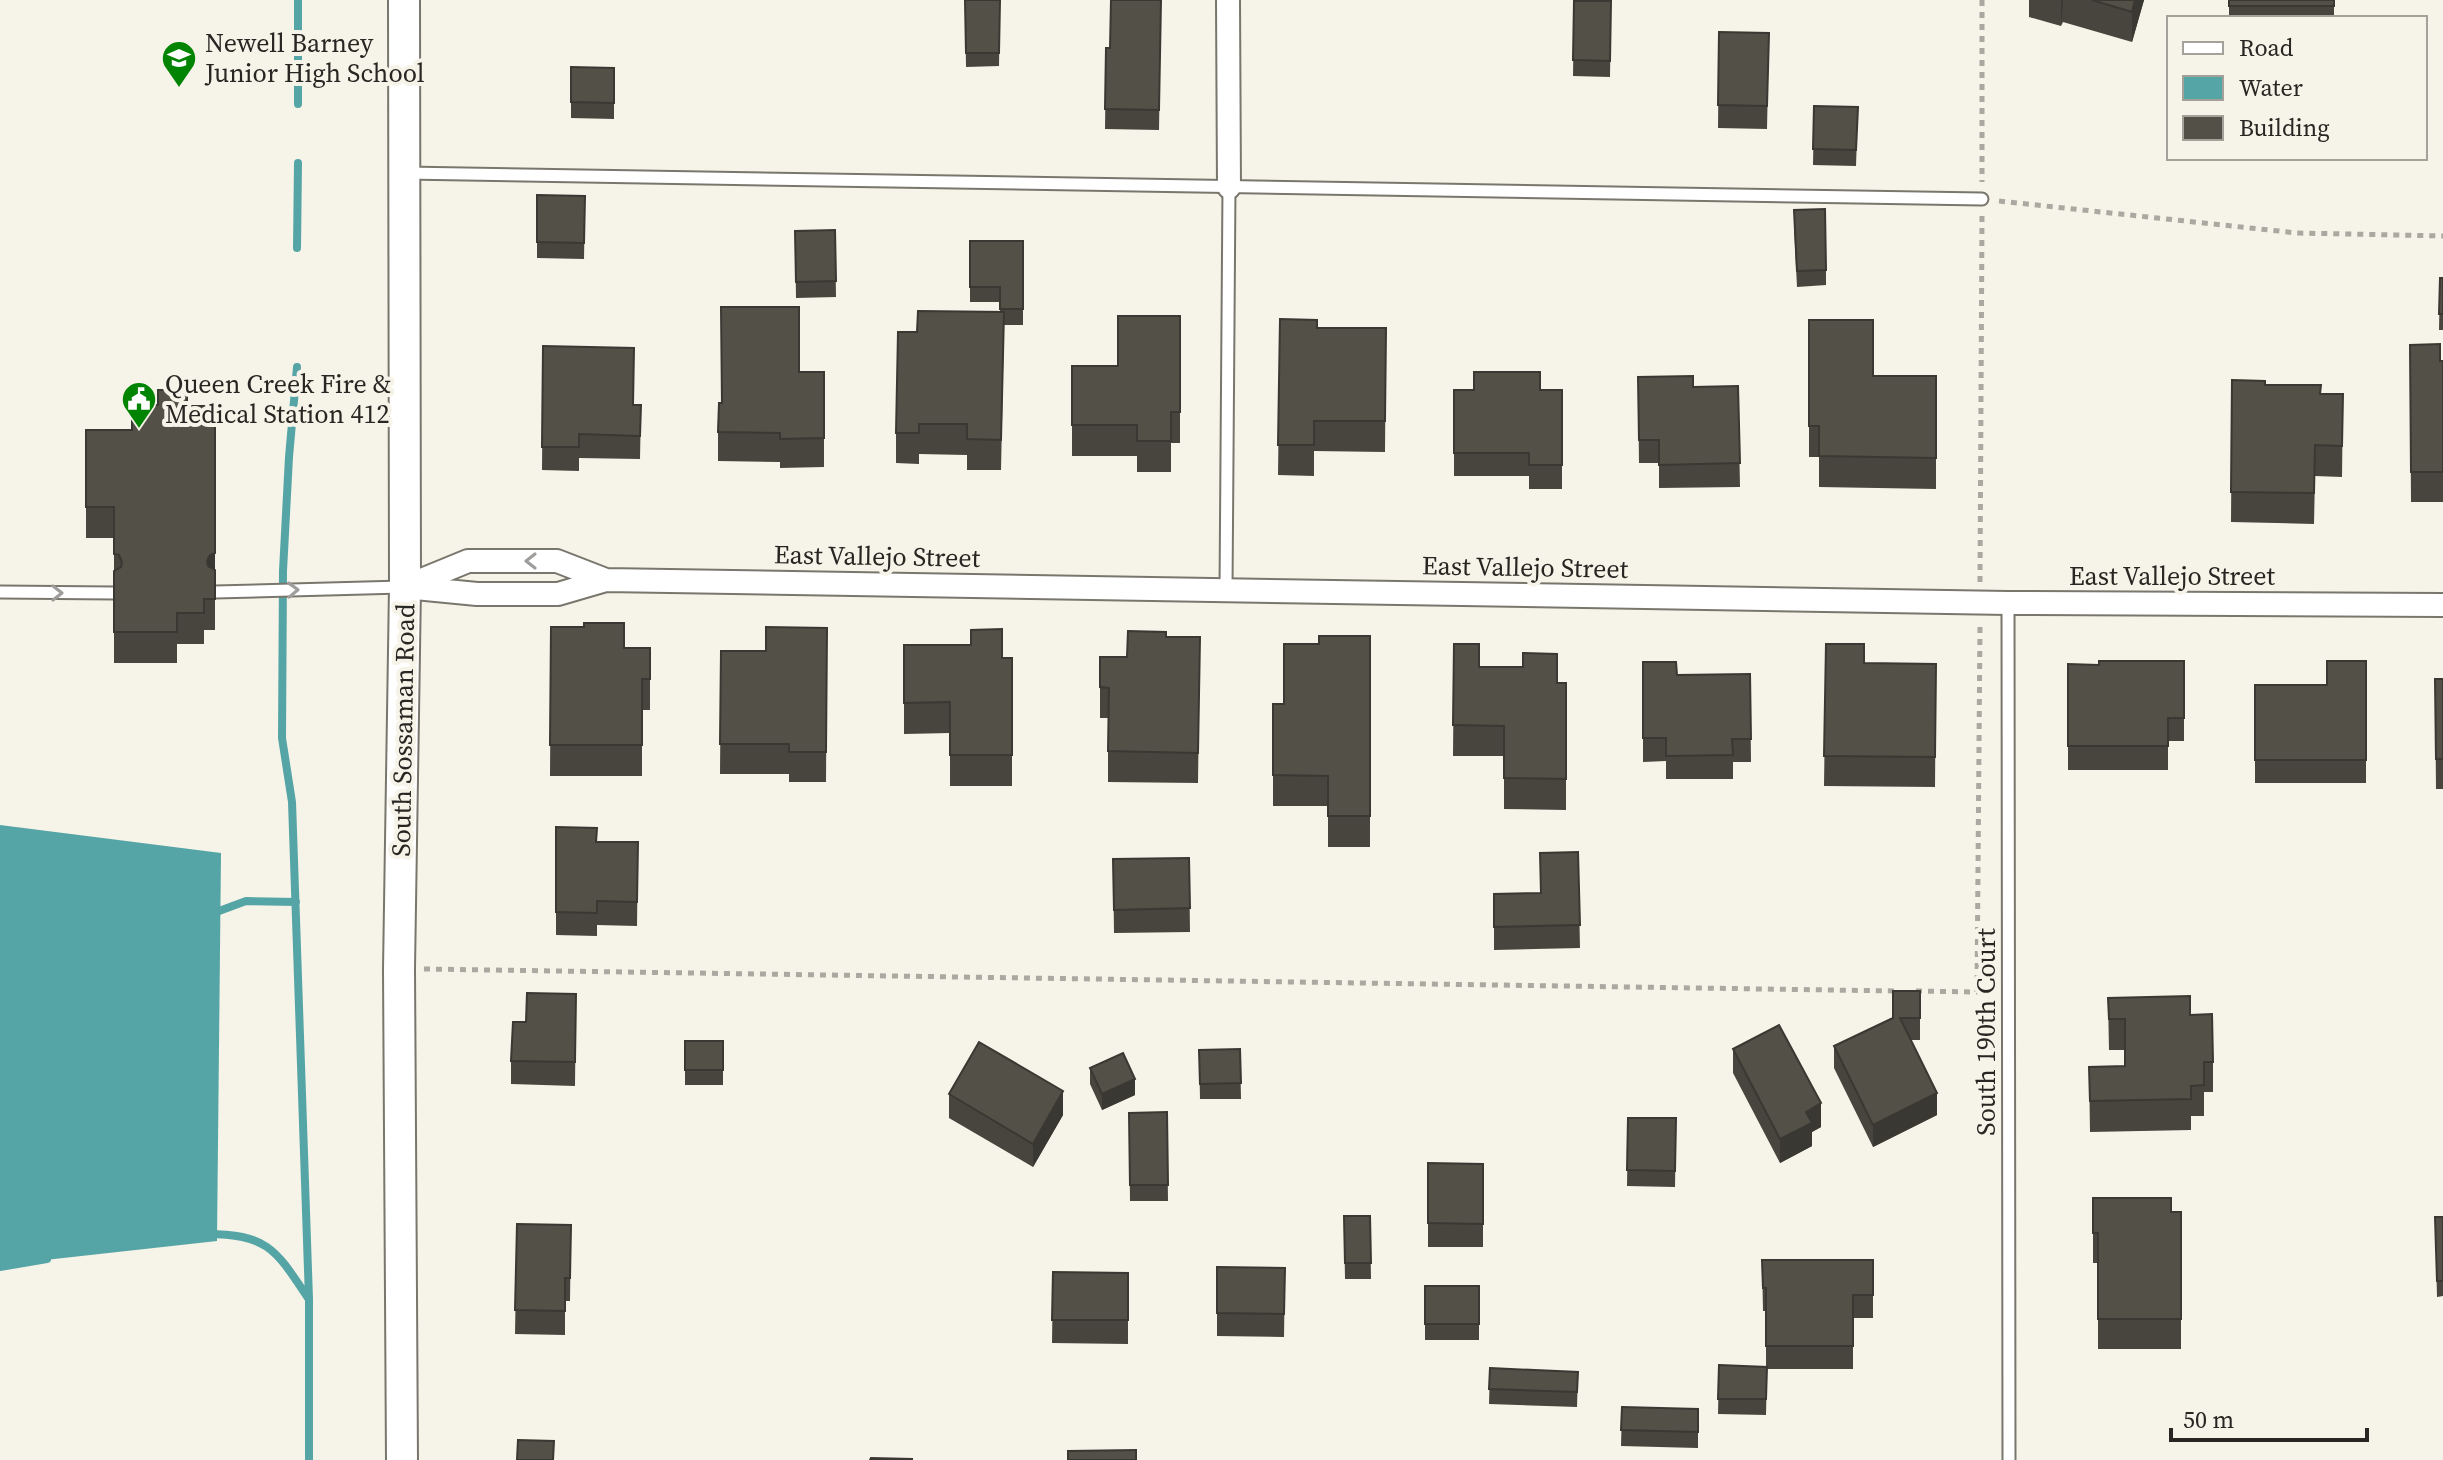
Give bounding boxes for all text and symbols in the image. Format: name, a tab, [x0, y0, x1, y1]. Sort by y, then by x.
legend	[2167, 16, 2427, 160]
place label: Newell Barney Junior High School	[204, 25, 425, 91]
text: Road	[2239, 31, 2294, 64]
school or university icon: Newell Barney Junior High School	[160, 39, 198, 89]
text: Water	[2239, 71, 2303, 104]
text: Building	[2239, 111, 2330, 144]
place label: Queen Creek Fire & Medical Station 412	[165, 366, 392, 432]
public building icon: Queen Creek Fire & Medical Station 412	[120, 380, 158, 430]
street label: East Vallejo Street	[774, 536, 981, 576]
street label: East Vallejo Street	[1422, 547, 1629, 587]
one-way arrow	[524, 552, 537, 570]
street label: East Vallejo Street	[2069, 558, 2276, 594]
one-way arrow	[287, 581, 300, 598]
one-way arrow	[51, 584, 64, 602]
street label: South Sossaman Road	[383, 603, 423, 857]
street label: South 190th Court	[1968, 928, 2004, 1136]
scale bar	[2171, 1392, 2367, 1442]
text: 50 m	[2183, 1403, 2234, 1436]

